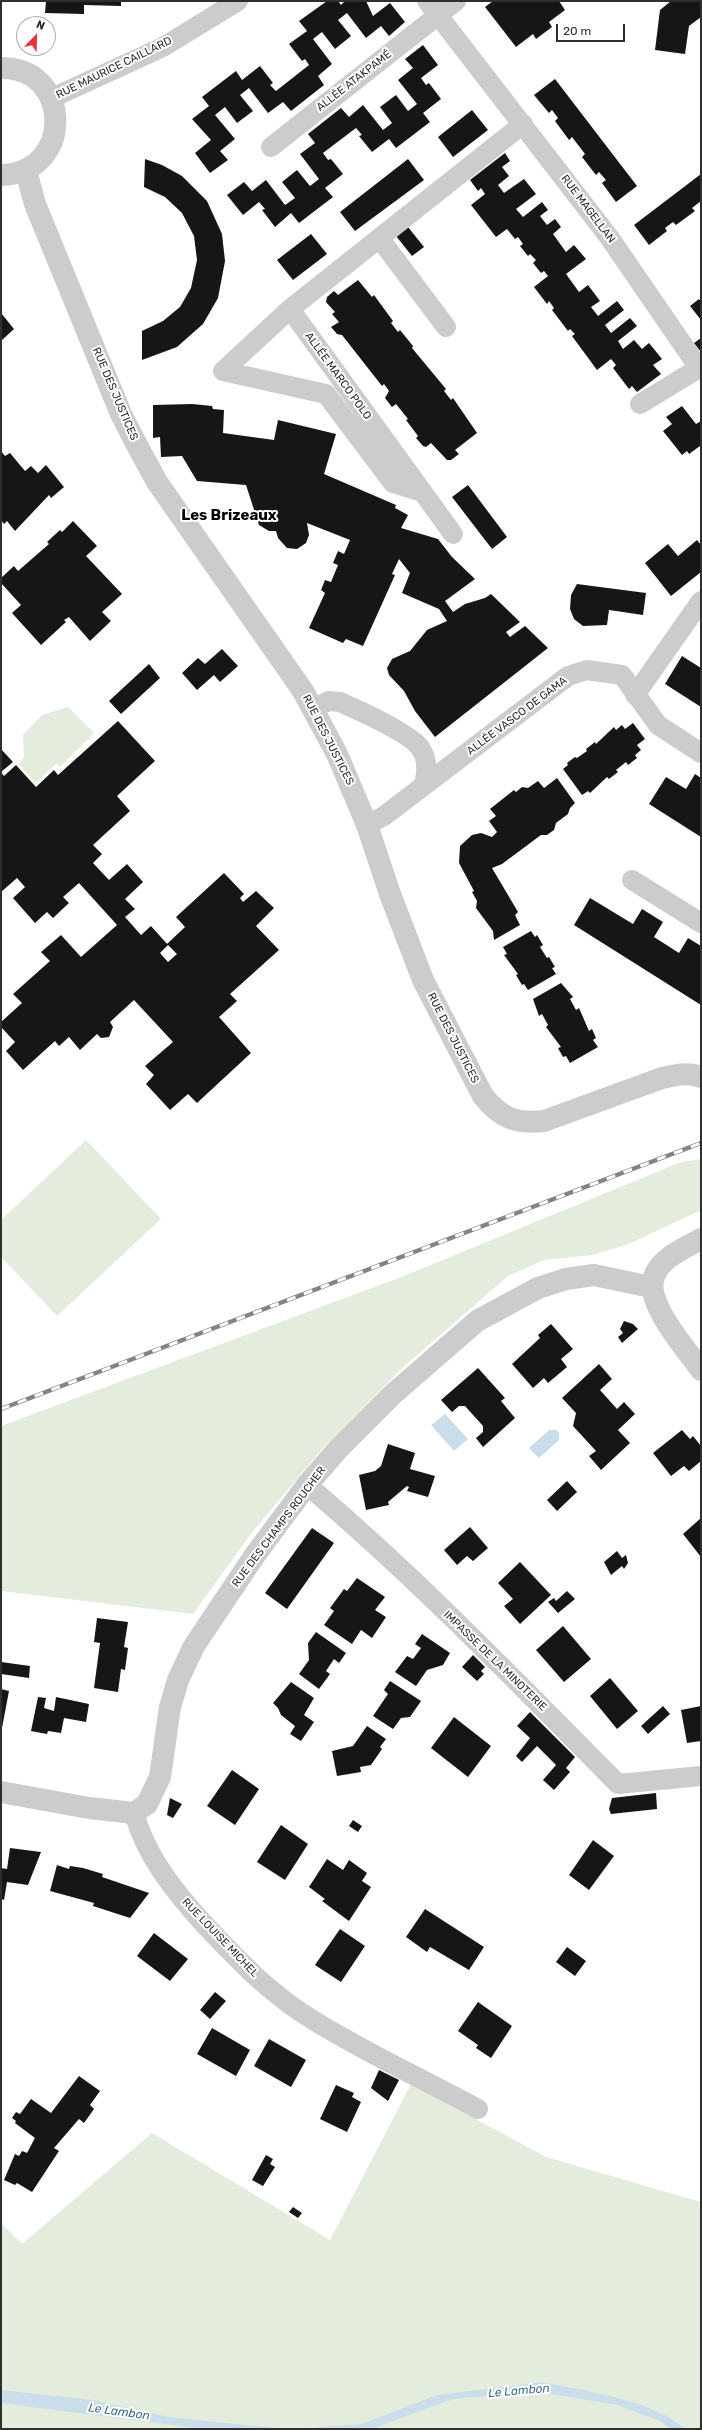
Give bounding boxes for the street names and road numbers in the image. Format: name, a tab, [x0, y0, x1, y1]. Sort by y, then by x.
street label: RUE MAURICE CAILLARD	[54, 34, 174, 102]
street label: ALLÉE ATAKPAMÉ	[314, 48, 394, 114]
street label: RUE MAGELLAN	[558, 172, 618, 246]
street label: ALLÉE MARCO POLO	[302, 330, 374, 422]
street label: RUE DES JUSTICES	[89, 346, 141, 442]
street label: ALLÉE VASCO DE GAMA	[464, 674, 570, 758]
street label: RUE DES JUSTICES	[299, 693, 357, 787]
street label: RUE DES JUSTICES	[424, 991, 482, 1085]
street label: RUE DES CHAMPS ROUCHER	[229, 1464, 329, 1590]
street label: IMPASSE DE LA MINOTERIE	[441, 1608, 549, 1714]
street label: RUE LOUISE MICHEL	[179, 1896, 261, 1980]

